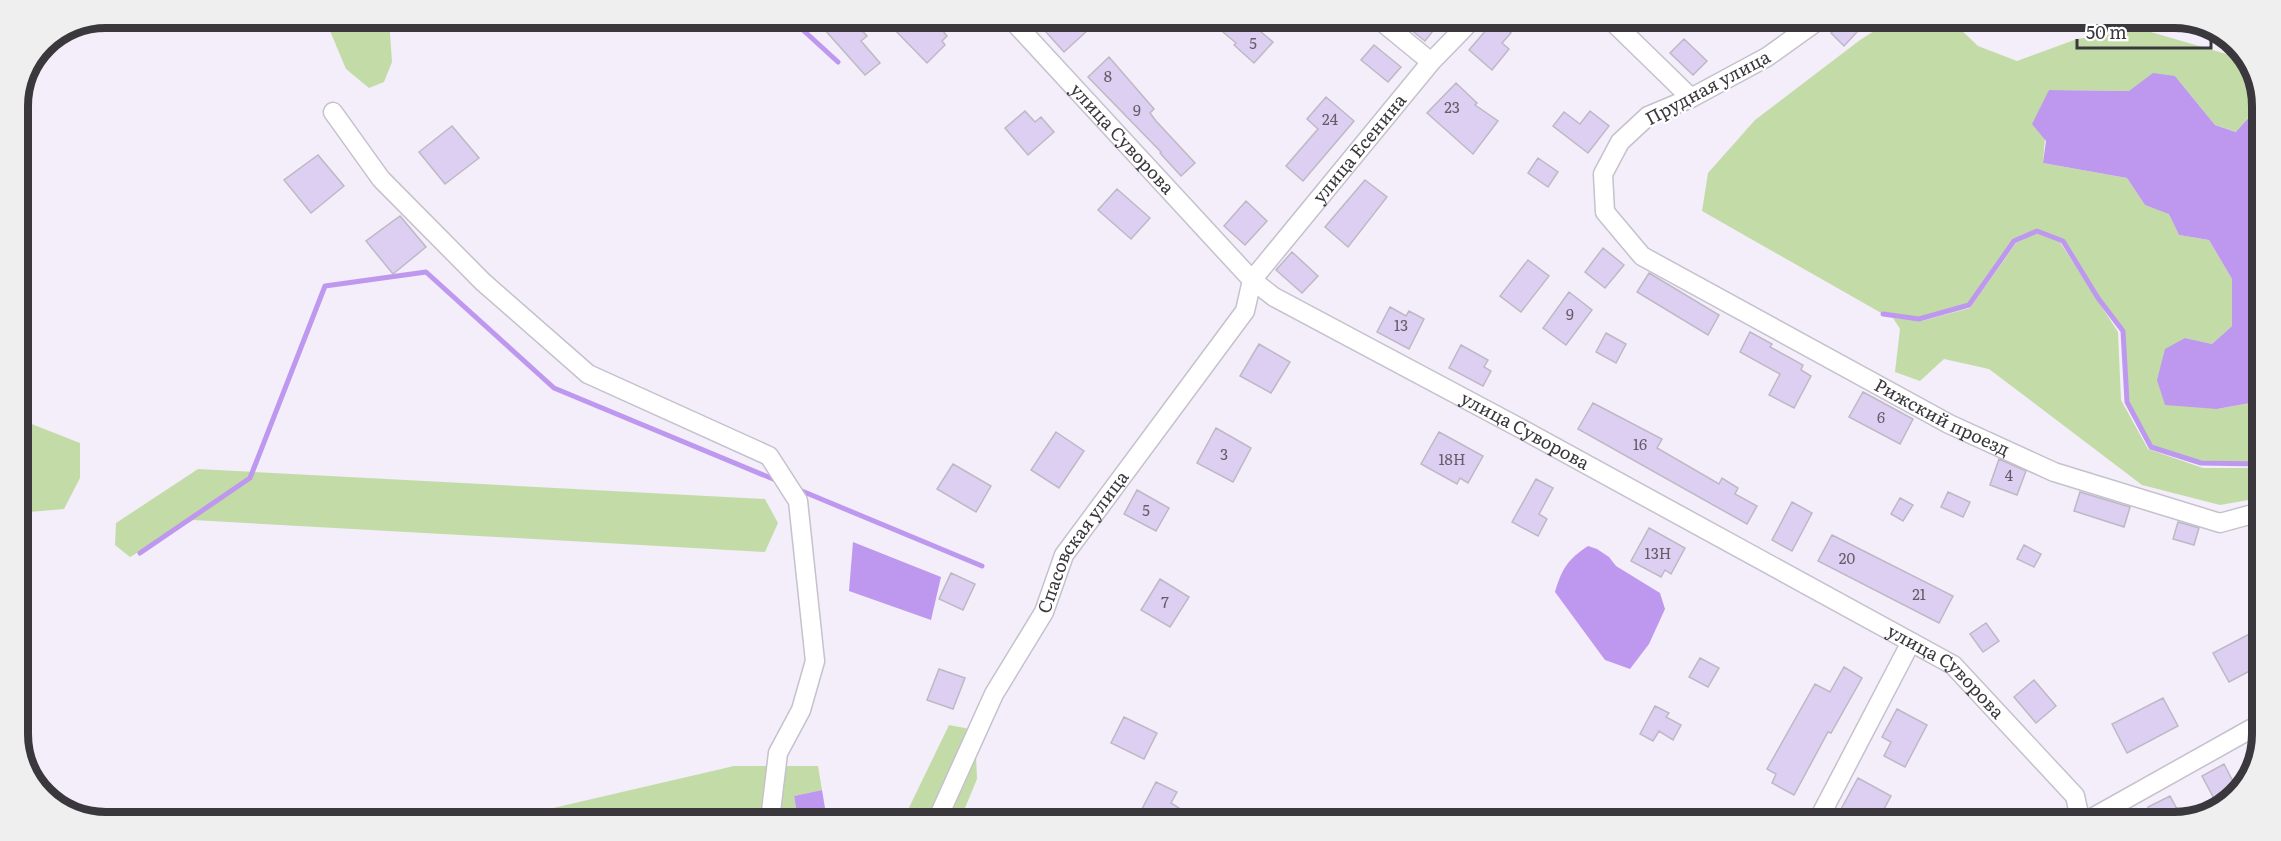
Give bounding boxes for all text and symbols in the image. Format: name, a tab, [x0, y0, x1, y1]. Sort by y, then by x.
scale bar	[2077, 12, 2210, 50]
text: 50 m	[2086, 18, 2127, 45]
house number: 5	[1249, 31, 1257, 54]
street label: Прудная улица	[1640, 42, 1775, 131]
house number: 8	[1104, 64, 1112, 87]
street label: улица Суворова	[1065, 76, 1182, 200]
street label: улица Есенина	[1305, 87, 1412, 209]
house number: 23	[1444, 95, 1460, 118]
house number: 9	[1133, 98, 1141, 121]
house number: 24	[1322, 107, 1338, 130]
house number: 9	[1566, 302, 1574, 325]
house number: 13	[1394, 313, 1408, 336]
street label: Рижский проезд	[1870, 371, 2015, 462]
street label: улица Суворова	[1456, 384, 1595, 476]
house number: 6	[1877, 405, 1885, 428]
house number: 16	[1633, 432, 1647, 455]
house number: 3	[1220, 442, 1228, 465]
house number: 18Н	[1439, 447, 1465, 470]
house number: 4	[2005, 463, 2013, 486]
street label: Спасовская улица	[1030, 464, 1134, 617]
house number: 5	[1142, 498, 1150, 521]
house number: 13H	[1645, 541, 1671, 564]
house number: 20	[1839, 546, 1855, 569]
house number: 21	[1912, 582, 1926, 605]
house number: 7	[1161, 590, 1169, 613]
street label: улица Суворова	[1883, 617, 2012, 724]

